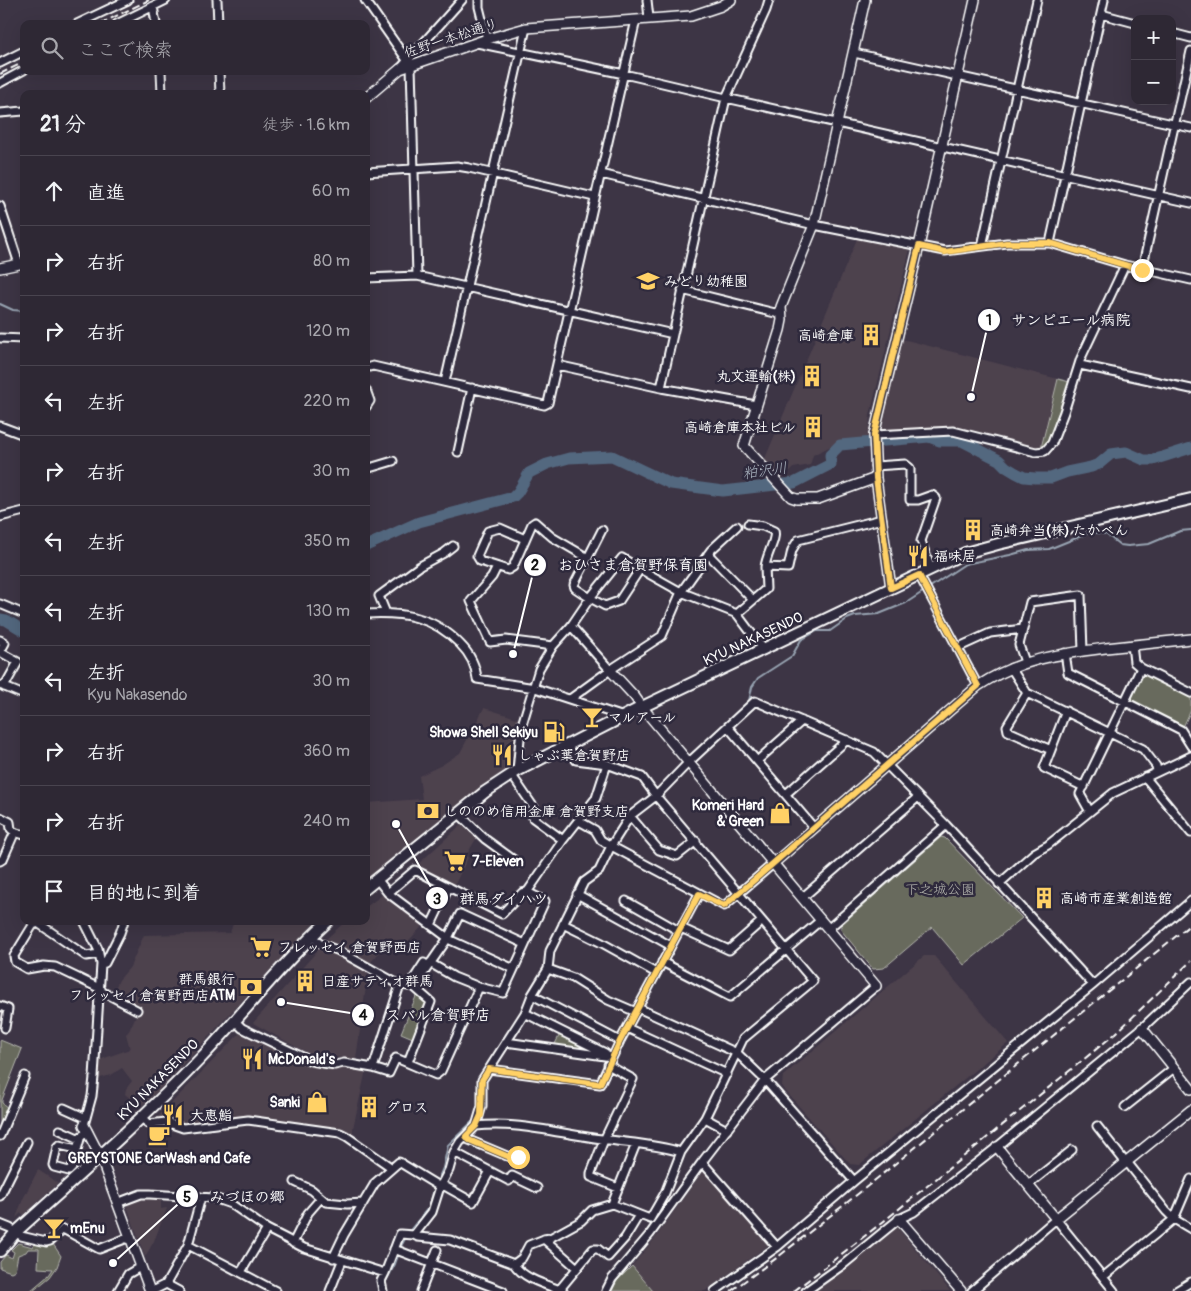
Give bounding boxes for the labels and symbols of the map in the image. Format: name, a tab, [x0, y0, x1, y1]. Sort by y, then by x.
street label: 佐野一本松通り	[402, 15, 500, 61]
route end	[1131, 259, 1154, 282]
school or university icon: みどり幼稚園	[635, 268, 661, 294]
place label: みどり幼稚園	[664, 273, 748, 290]
callout: サンピエール病院	[976, 305, 1141, 335]
text: 1	[986, 311, 992, 330]
text: サンピエール病院	[1011, 311, 1131, 330]
building icon: 高崎倉庫	[858, 322, 884, 348]
place label: 高崎倉庫	[798, 327, 854, 344]
building icon: 丸文運輸(株)	[799, 363, 825, 389]
place label: 丸文運輸(株)	[717, 368, 796, 385]
building icon: 高崎倉庫本社ビル	[800, 414, 826, 440]
place label: 高崎倉庫本社ビル	[684, 419, 796, 436]
water label: 粕沢川	[741, 458, 789, 484]
building icon: 高崎弁当(株) たかべん	[960, 517, 986, 543]
place label: 高崎弁当(株) たかべん	[990, 522, 1128, 539]
restaurant icon: 福味居	[905, 543, 931, 569]
place label: 福味居	[934, 548, 976, 565]
callout: おひさま倉賀野保育園	[523, 550, 718, 580]
text: 2	[531, 556, 539, 575]
text: おひさま倉賀野保育園	[558, 556, 708, 575]
street label: KYU NAKASENDO	[701, 608, 806, 669]
bar icon: マルアール	[579, 704, 605, 730]
place label: マルアール	[608, 709, 677, 726]
fuel station icon: Showa Shell Sekiyu	[541, 719, 567, 745]
place label: Showa Shell Sekiyu	[429, 724, 538, 741]
restaurant icon: しゃぶ葉倉賀野店	[489, 742, 515, 768]
place label: しゃぶ葉倉賀野店	[518, 747, 630, 764]
place label: Komeri Hard & Green	[692, 797, 764, 830]
bank icon: しののめ信用金庫 倉賀野支店	[415, 798, 441, 824]
shop icon: Komeri Hard & Green	[767, 800, 793, 826]
place label: しののめ信用金庫 倉賀野支店	[444, 803, 629, 820]
supermarket icon: 7-Eleven	[442, 848, 468, 874]
place label: 7-Eleven	[472, 853, 524, 870]
park label: 下之城公園	[905, 881, 975, 898]
callout: 群馬ダイハツ	[424, 883, 559, 913]
building icon: 高崎市産業創造館	[1031, 885, 1057, 911]
text: 3	[433, 890, 441, 909]
text: 群馬ダイハツ	[460, 890, 548, 909]
place label: 高崎市産業創造館	[1060, 890, 1172, 907]
supermarket icon: フレッセイ 倉賀野西店	[248, 934, 274, 960]
place label: フレッセイ 倉賀野西店	[278, 939, 421, 956]
building icon: 日産サティオ群馬	[292, 968, 318, 994]
place label: 群馬銀行 フレッセイ倉賀野西店ATM	[69, 971, 235, 1004]
place label: 日産サティオ群馬	[322, 973, 433, 990]
bank icon: 群馬銀行 フレッセイ倉賀野西店ATM	[238, 974, 264, 1000]
callout: スバル倉賀野店	[350, 1000, 500, 1030]
text: 4	[359, 1006, 368, 1025]
text: スバル倉賀野店	[385, 1006, 491, 1025]
street label: KYU NAKASENDO	[114, 1036, 202, 1124]
restaurant icon: McDonald's	[239, 1046, 265, 1072]
place label: McDonald's	[268, 1051, 336, 1068]
shop icon: Sanki	[304, 1089, 330, 1115]
place label: Sanki	[269, 1094, 300, 1111]
building icon: グロス	[356, 1094, 382, 1120]
place label: グロス	[386, 1099, 428, 1116]
restaurant icon: 大恵鮨	[160, 1102, 186, 1128]
place label: 大恵鮨	[190, 1107, 232, 1124]
cafe icon: GREYSTONE CarWash and Cafe	[146, 1122, 172, 1148]
route start	[507, 1146, 530, 1169]
place label: GREYSTONE CarWash and Cafe	[68, 1150, 251, 1167]
callout: みづほの郷	[175, 1181, 295, 1211]
text: 5	[183, 1188, 191, 1207]
text: みづほの郷	[209, 1188, 285, 1207]
bar icon: mEnu	[41, 1215, 67, 1241]
place label: mEnu	[70, 1220, 105, 1237]

